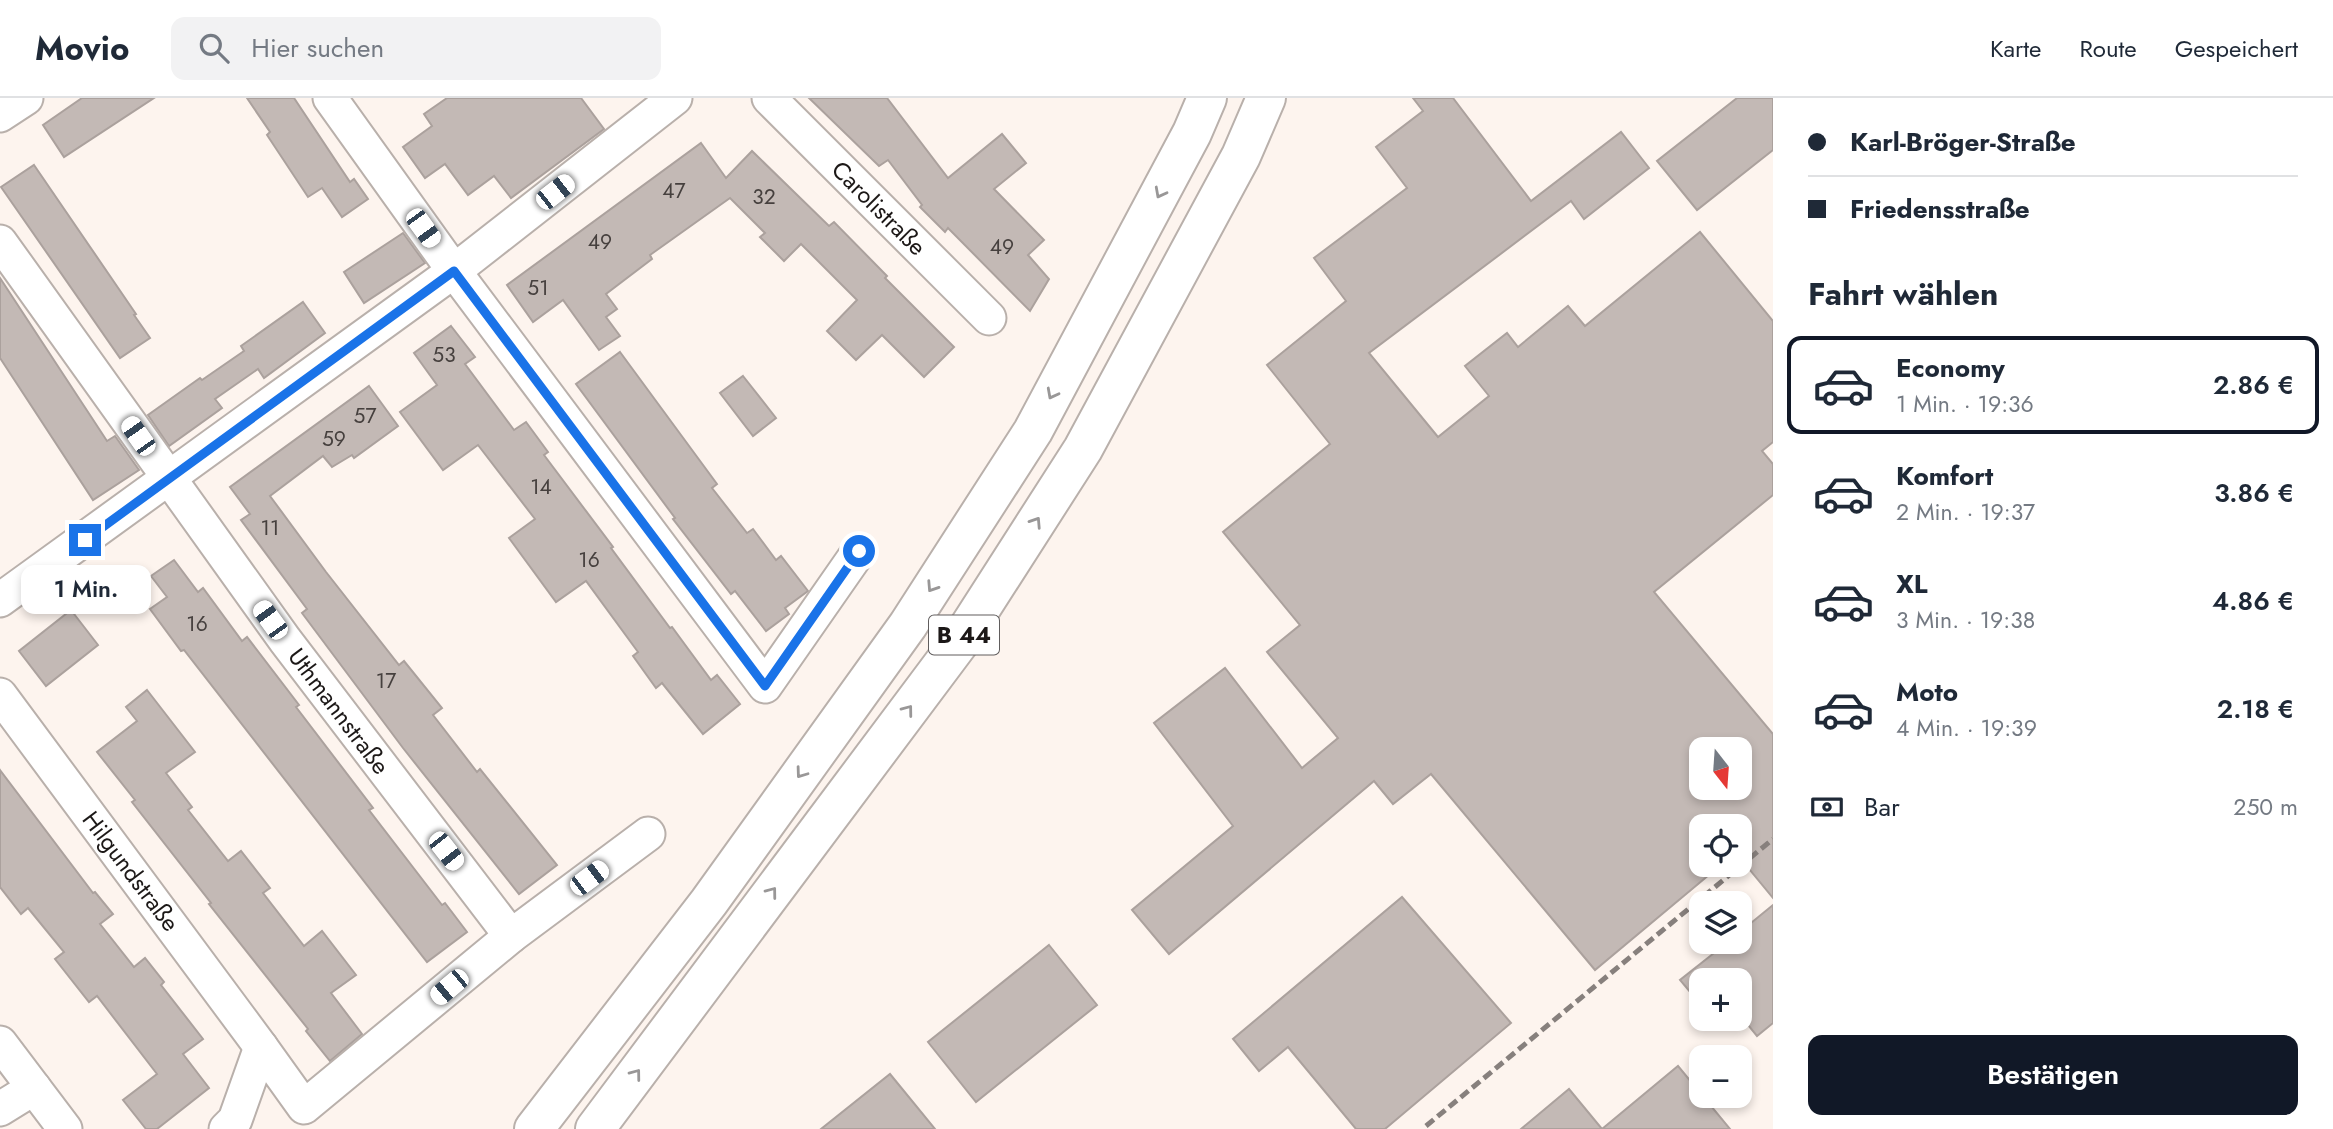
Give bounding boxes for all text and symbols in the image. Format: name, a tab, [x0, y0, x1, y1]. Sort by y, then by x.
search box	[171, 17, 661, 80]
text: Movio	[35, 25, 129, 72]
icon: search	[195, 29, 233, 67]
text: Hier suchen	[251, 29, 384, 67]
text: Karte	[1990, 31, 2041, 66]
text: Route	[2079, 31, 2137, 66]
text: Gespeichert	[2175, 31, 2298, 66]
text: Karl-Bröger-Straße	[1850, 123, 2076, 161]
street label: Carolistraße	[824, 153, 934, 263]
car	[532, 171, 579, 213]
house number: 47	[662, 176, 686, 206]
house number: 32	[752, 182, 776, 212]
one-way arrow	[1154, 186, 1168, 198]
text: Friedensstraße	[1850, 190, 2030, 228]
car	[403, 205, 444, 251]
house number: 49	[588, 227, 612, 257]
house number: 49	[990, 232, 1014, 262]
text: Fahrt wählen	[1808, 271, 1998, 317]
house number: 51	[527, 273, 549, 303]
house number: 53	[432, 340, 456, 370]
text: Economy	[1896, 349, 2005, 387]
icon: car	[1812, 354, 1875, 417]
text: 2.86 €	[2213, 366, 2294, 404]
one-way arrow	[1047, 387, 1060, 399]
text: 1 Min. · 19:36	[1896, 387, 2034, 421]
house number: 57	[354, 401, 376, 431]
car	[118, 413, 159, 459]
house number: 59	[322, 424, 346, 454]
text: Komfort	[1896, 457, 1993, 495]
icon: car	[1812, 462, 1875, 525]
house number: 14	[530, 472, 552, 502]
text: 3.86 €	[2214, 474, 2294, 512]
text: 2 Min. · 19:37	[1896, 495, 2035, 529]
house number: 11	[261, 513, 279, 543]
one-way arrow	[1028, 517, 1041, 530]
route end	[69, 524, 101, 556]
route start	[843, 535, 875, 567]
house number: 16	[578, 545, 600, 575]
callout: 1 Min.	[20, 564, 150, 614]
text: XL	[1896, 565, 1928, 603]
icon: car	[1812, 570, 1875, 633]
text: 1 Min.	[54, 572, 118, 606]
one-way arrow	[928, 579, 941, 592]
text: 4.86 €	[2212, 582, 2294, 620]
car	[250, 597, 291, 643]
text: 3 Min. · 19:38	[1896, 603, 2035, 637]
house number: 16	[186, 609, 208, 639]
road number: B 44	[929, 615, 999, 654]
street label: Uthmannstraße	[280, 641, 398, 781]
house number: 17	[376, 666, 396, 696]
text: Moto	[1896, 673, 1958, 711]
icon: car	[1812, 678, 1875, 741]
text: 2.18 €	[2217, 690, 2294, 728]
one-way arrow	[900, 705, 913, 718]
text: 4 Min. · 19:39	[1896, 711, 2037, 745]
north arrow	[1689, 737, 1752, 800]
map controls	[1689, 737, 1752, 1108]
one-way arrow	[797, 765, 810, 778]
icon: cash	[1808, 788, 1846, 826]
text: Bar	[1864, 788, 1900, 826]
text: 250 m	[2233, 790, 2298, 824]
street label: Hilgundstraße	[74, 804, 188, 938]
button: locate	[1689, 814, 1752, 877]
car	[425, 828, 468, 874]
car	[566, 857, 613, 899]
one-way arrow	[764, 887, 776, 900]
button: layers	[1689, 891, 1752, 954]
car	[427, 965, 472, 1009]
button: +	[1689, 968, 1752, 1031]
button: Bestätigen	[1808, 1035, 2298, 1115]
button: −	[1689, 1045, 1752, 1108]
one-way arrow	[627, 1070, 640, 1082]

